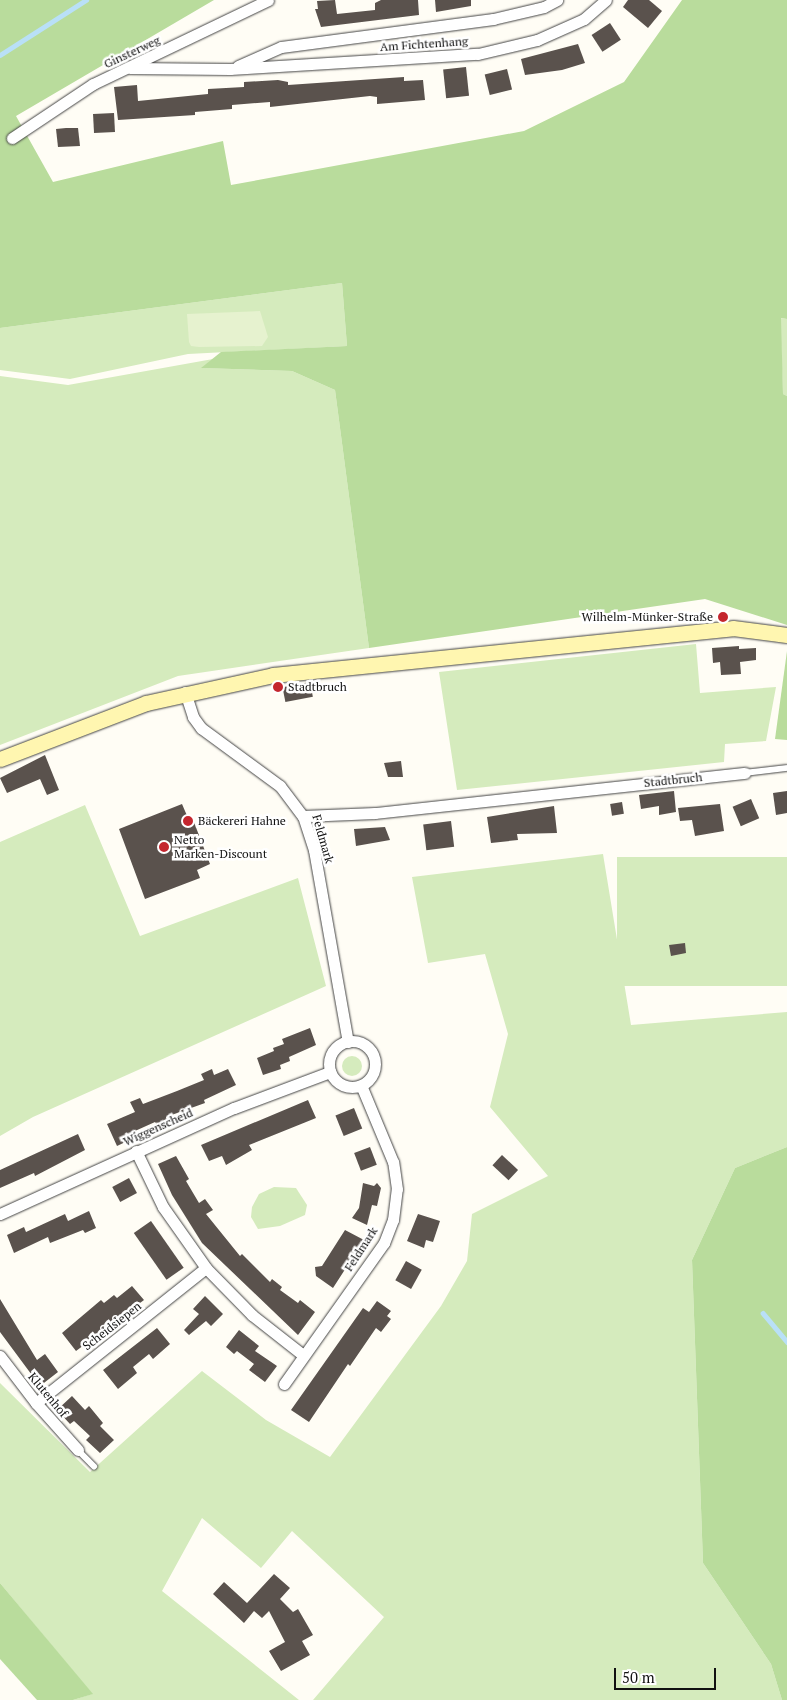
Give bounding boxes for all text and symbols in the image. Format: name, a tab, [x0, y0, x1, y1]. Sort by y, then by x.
street label: Ginsterweg	[102, 33, 162, 71]
street label: Am Fichtenhang	[379, 34, 469, 54]
place label: Wilhelm-Münker-Straße	[581, 610, 713, 624]
marker: Wilhelm-Münker-Straße	[717, 611, 729, 623]
place label: Stadtbruch	[288, 680, 347, 694]
marker: Stadtbruch	[272, 681, 284, 693]
street label: Stadtbruch	[643, 770, 703, 790]
street label: Feldmark	[309, 813, 337, 865]
place label: Bäckereri Hahne	[198, 814, 286, 828]
marker: Bäckereri Hahne	[182, 815, 194, 827]
place label: Netto Marken-Discount	[174, 833, 267, 861]
marker: Netto Marken-Discount	[158, 841, 170, 853]
street label: Wiggenscheid	[121, 1105, 195, 1149]
street label: Feldmark	[341, 1224, 381, 1274]
street label: Scheidsiepen	[80, 1299, 144, 1353]
street label: Klutenhof	[25, 1370, 71, 1420]
scale bar	[617, 1658, 720, 1690]
text: 50 m	[622, 1667, 655, 1687]

